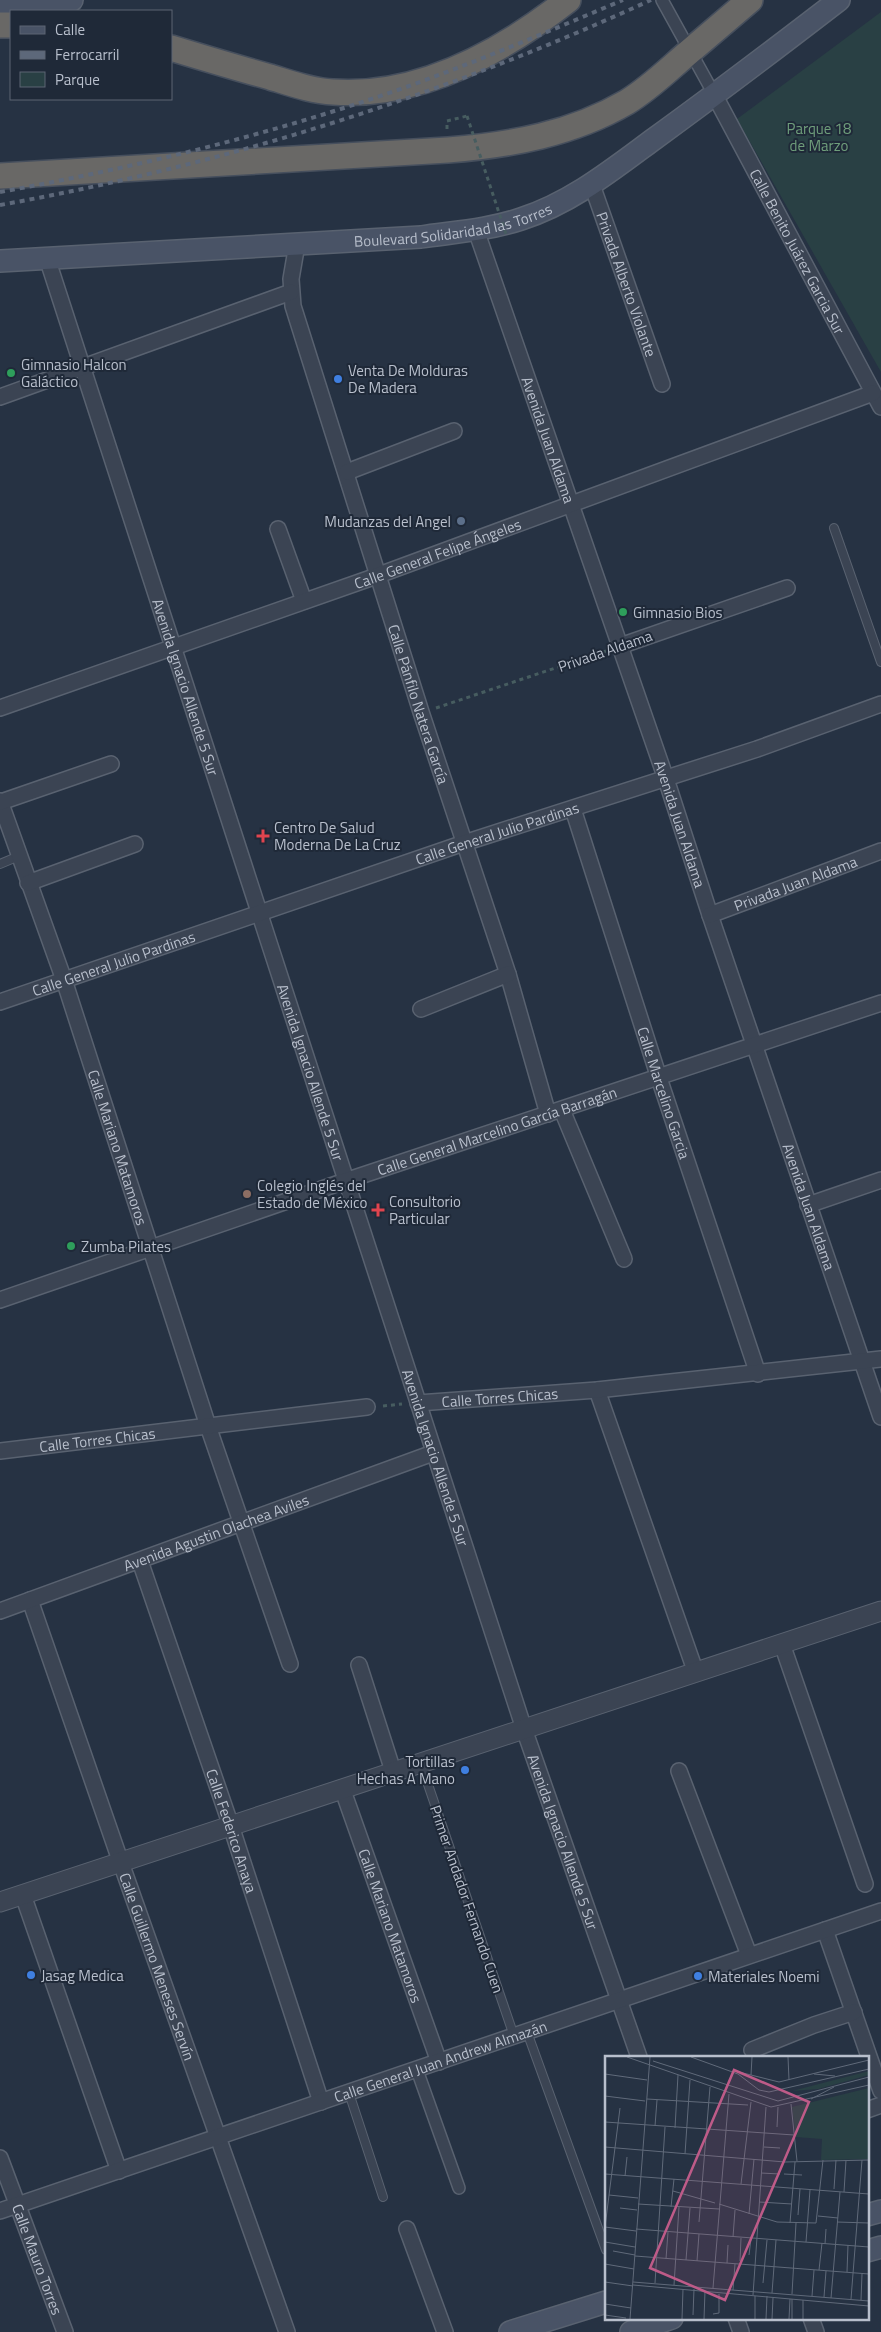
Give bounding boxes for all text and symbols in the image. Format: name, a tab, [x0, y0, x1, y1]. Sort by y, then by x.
legend	[10, 10, 172, 100]
text: Calle	[55, 18, 85, 41]
text: Ferrocarril	[55, 43, 120, 66]
text: Parque	[55, 68, 100, 91]
park label: Parque 18 de Marzo	[787, 117, 851, 157]
street label: Calle Benito Juárez Garcia Sur	[744, 164, 851, 338]
street label: Boulevard Solidaridad las Torres	[353, 197, 556, 252]
street label: Privada Alberto Violante	[591, 208, 663, 360]
place label: Gimnasio Halcon Galáctico	[21, 353, 127, 393]
place label: Venta De Molduras De Madera	[348, 359, 468, 399]
marker: Gimnasio Halcon Galáctico	[5, 367, 17, 379]
marker: Venta De Molduras De Madera	[332, 373, 344, 385]
street label: Avenida Juan Aldama	[516, 373, 581, 507]
place label: Mudanzas del Angel	[324, 510, 451, 533]
street label: Calle General Felipe Ángeles	[351, 512, 524, 595]
marker: Mudanzas del Angel	[455, 515, 467, 527]
street label: Avenida Ignacio Allende 5 Sur	[147, 596, 226, 778]
place label: Gimnasio Bios	[633, 601, 723, 624]
marker: Gimnasio Bios	[617, 606, 629, 618]
street label: Calle Pánfilo Natera García	[382, 621, 456, 787]
street label: Privada Aldama	[555, 624, 656, 678]
street label: Avenida Juan Aldama	[649, 757, 712, 891]
street label: Calle General Julio Pardinas	[412, 795, 582, 870]
place label: Centro De Salud Moderna De La Cruz	[274, 816, 401, 856]
marker: Centro De Salud Moderna De La Cruz	[256, 829, 270, 843]
street label: Privada Juan Aldama	[730, 849, 861, 917]
street label: Calle General Julio Pardinas	[29, 925, 198, 1002]
street label: Avenida Ignacio Allende 5 Sur	[272, 981, 350, 1164]
street label: Calle Marcelino Garcia	[632, 1024, 697, 1162]
street label: Calle Mariano Matamoros	[82, 1067, 154, 1228]
street label: Calle General Marcelino García Barragán	[374, 1080, 620, 1181]
street label: Avenida Juan Aldama	[777, 1140, 842, 1274]
place label: Colegio Inglés del Estado de México	[257, 1174, 368, 1214]
marker: Colegio Inglés del Estado de México	[241, 1188, 253, 1200]
place label: Consultorio Particular	[389, 1190, 461, 1230]
marker: Consultorio Particular	[371, 1203, 385, 1217]
place label: Zumba Pilates	[81, 1235, 171, 1258]
marker: Zumba Pilates	[65, 1240, 77, 1252]
street label: Avenida Ignacio Allende 5 Sur	[397, 1366, 475, 1549]
street label: Calle Torres Chicas	[441, 1381, 559, 1413]
street label: Calle Torres Chicas	[38, 1421, 157, 1458]
street label: Avenida Agustin Olachea Aviles	[120, 1488, 312, 1577]
place label: Tortillas Hechas A Mano	[357, 1750, 455, 1790]
street label: Avenida Ignacio Allende 5 Sur	[522, 1751, 605, 1933]
marker: Tortillas Hechas A Mano	[459, 1764, 471, 1776]
street label: Calle Federico Anaya	[201, 1766, 264, 1896]
street label: Primer Andador Fernando Cuen	[424, 1802, 510, 1996]
street label: Calle Mariano Matamoros	[353, 1845, 429, 2006]
street label: Calle Guillermo Meneses Servín	[114, 1869, 201, 2063]
place label: Jasag Medica	[41, 1964, 124, 1987]
place label: Materiales Noemi	[708, 1965, 820, 1988]
marker: Jasag Medica	[25, 1969, 37, 1981]
marker: Materiales Noemi	[692, 1970, 704, 1982]
street label: Calle General Juan Andrew Almazán	[331, 2014, 550, 2108]
inset map	[605, 2056, 868, 2320]
street label: Calle Mauro Torres	[7, 2200, 69, 2318]

